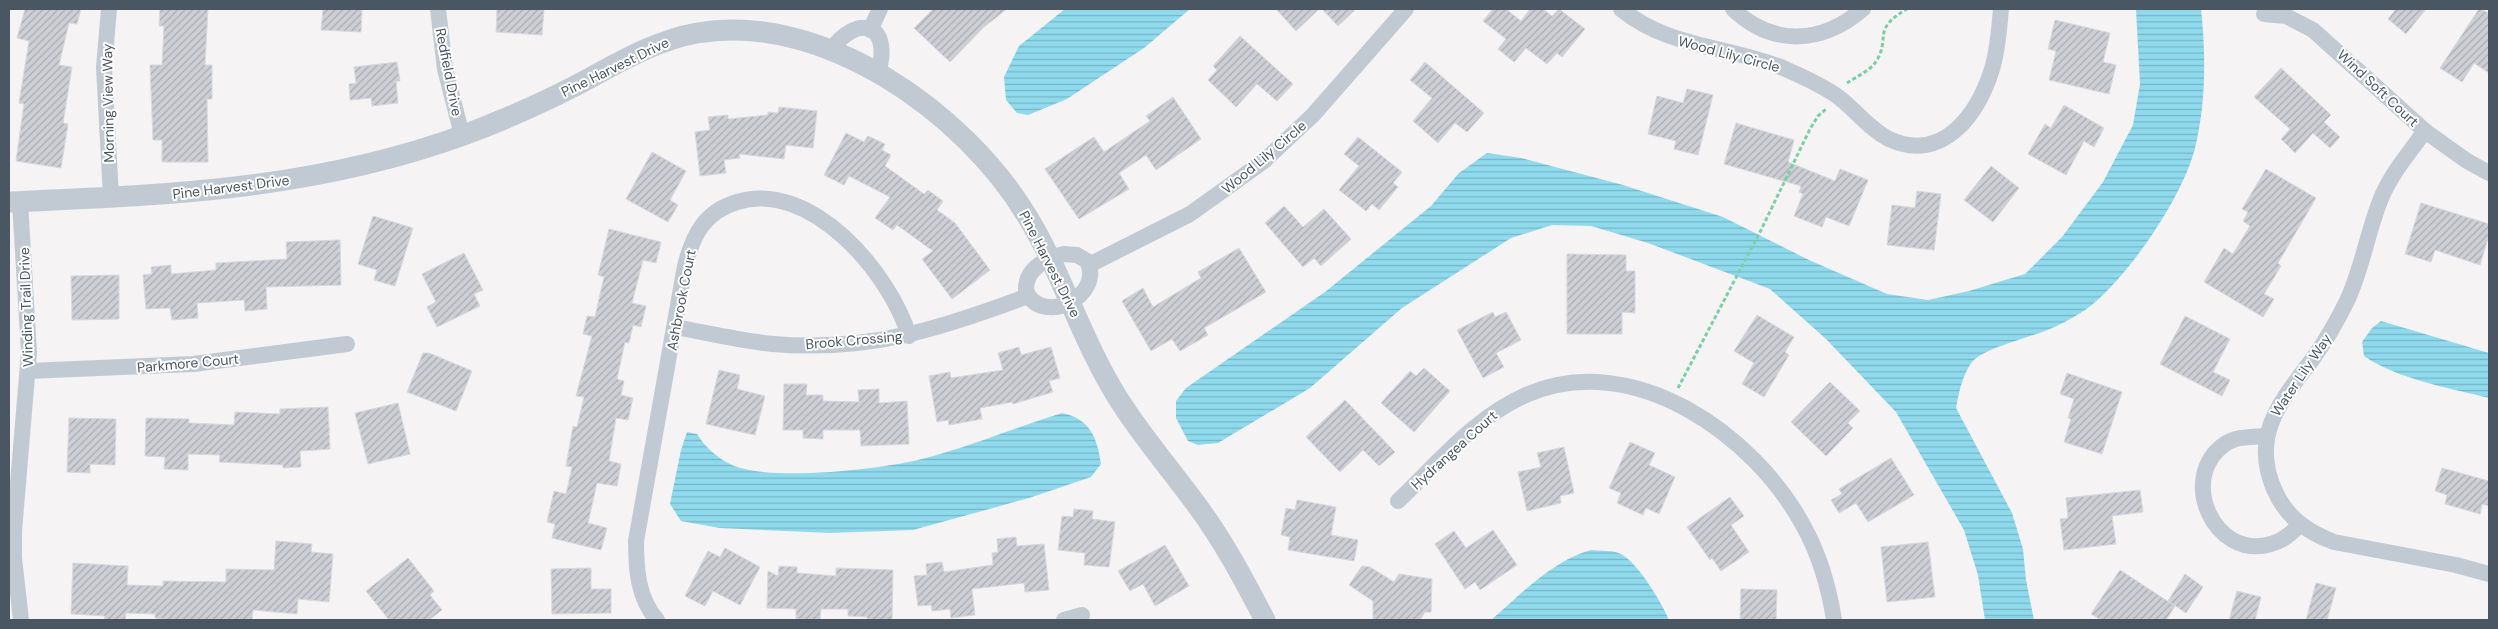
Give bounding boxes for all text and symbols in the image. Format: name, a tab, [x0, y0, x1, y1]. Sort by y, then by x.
street label: Redfield Drive	[432, 26, 466, 118]
street label: Wood Lily Circle	[1676, 32, 1782, 76]
street label: Pine Harvest Drive	[558, 33, 672, 101]
street label: Morning View Way	[98, 43, 118, 163]
street label: Wind Soft Court	[2334, 46, 2422, 130]
street label: Wood Lily Circle	[1218, 116, 1310, 198]
street label: Pine Harvest Drive	[172, 171, 290, 203]
street label: Pine Harvest Drive	[1015, 208, 1085, 321]
street label: Winding Trail Drive	[15, 247, 37, 367]
street label: Ashbrook Court	[662, 248, 700, 352]
street label: Brook Crossing	[805, 327, 903, 353]
street label: Water Lily Way	[2267, 330, 2335, 420]
street label: Parkmore Court	[136, 350, 240, 376]
street label: Hydrangea Court	[1407, 406, 1501, 494]

